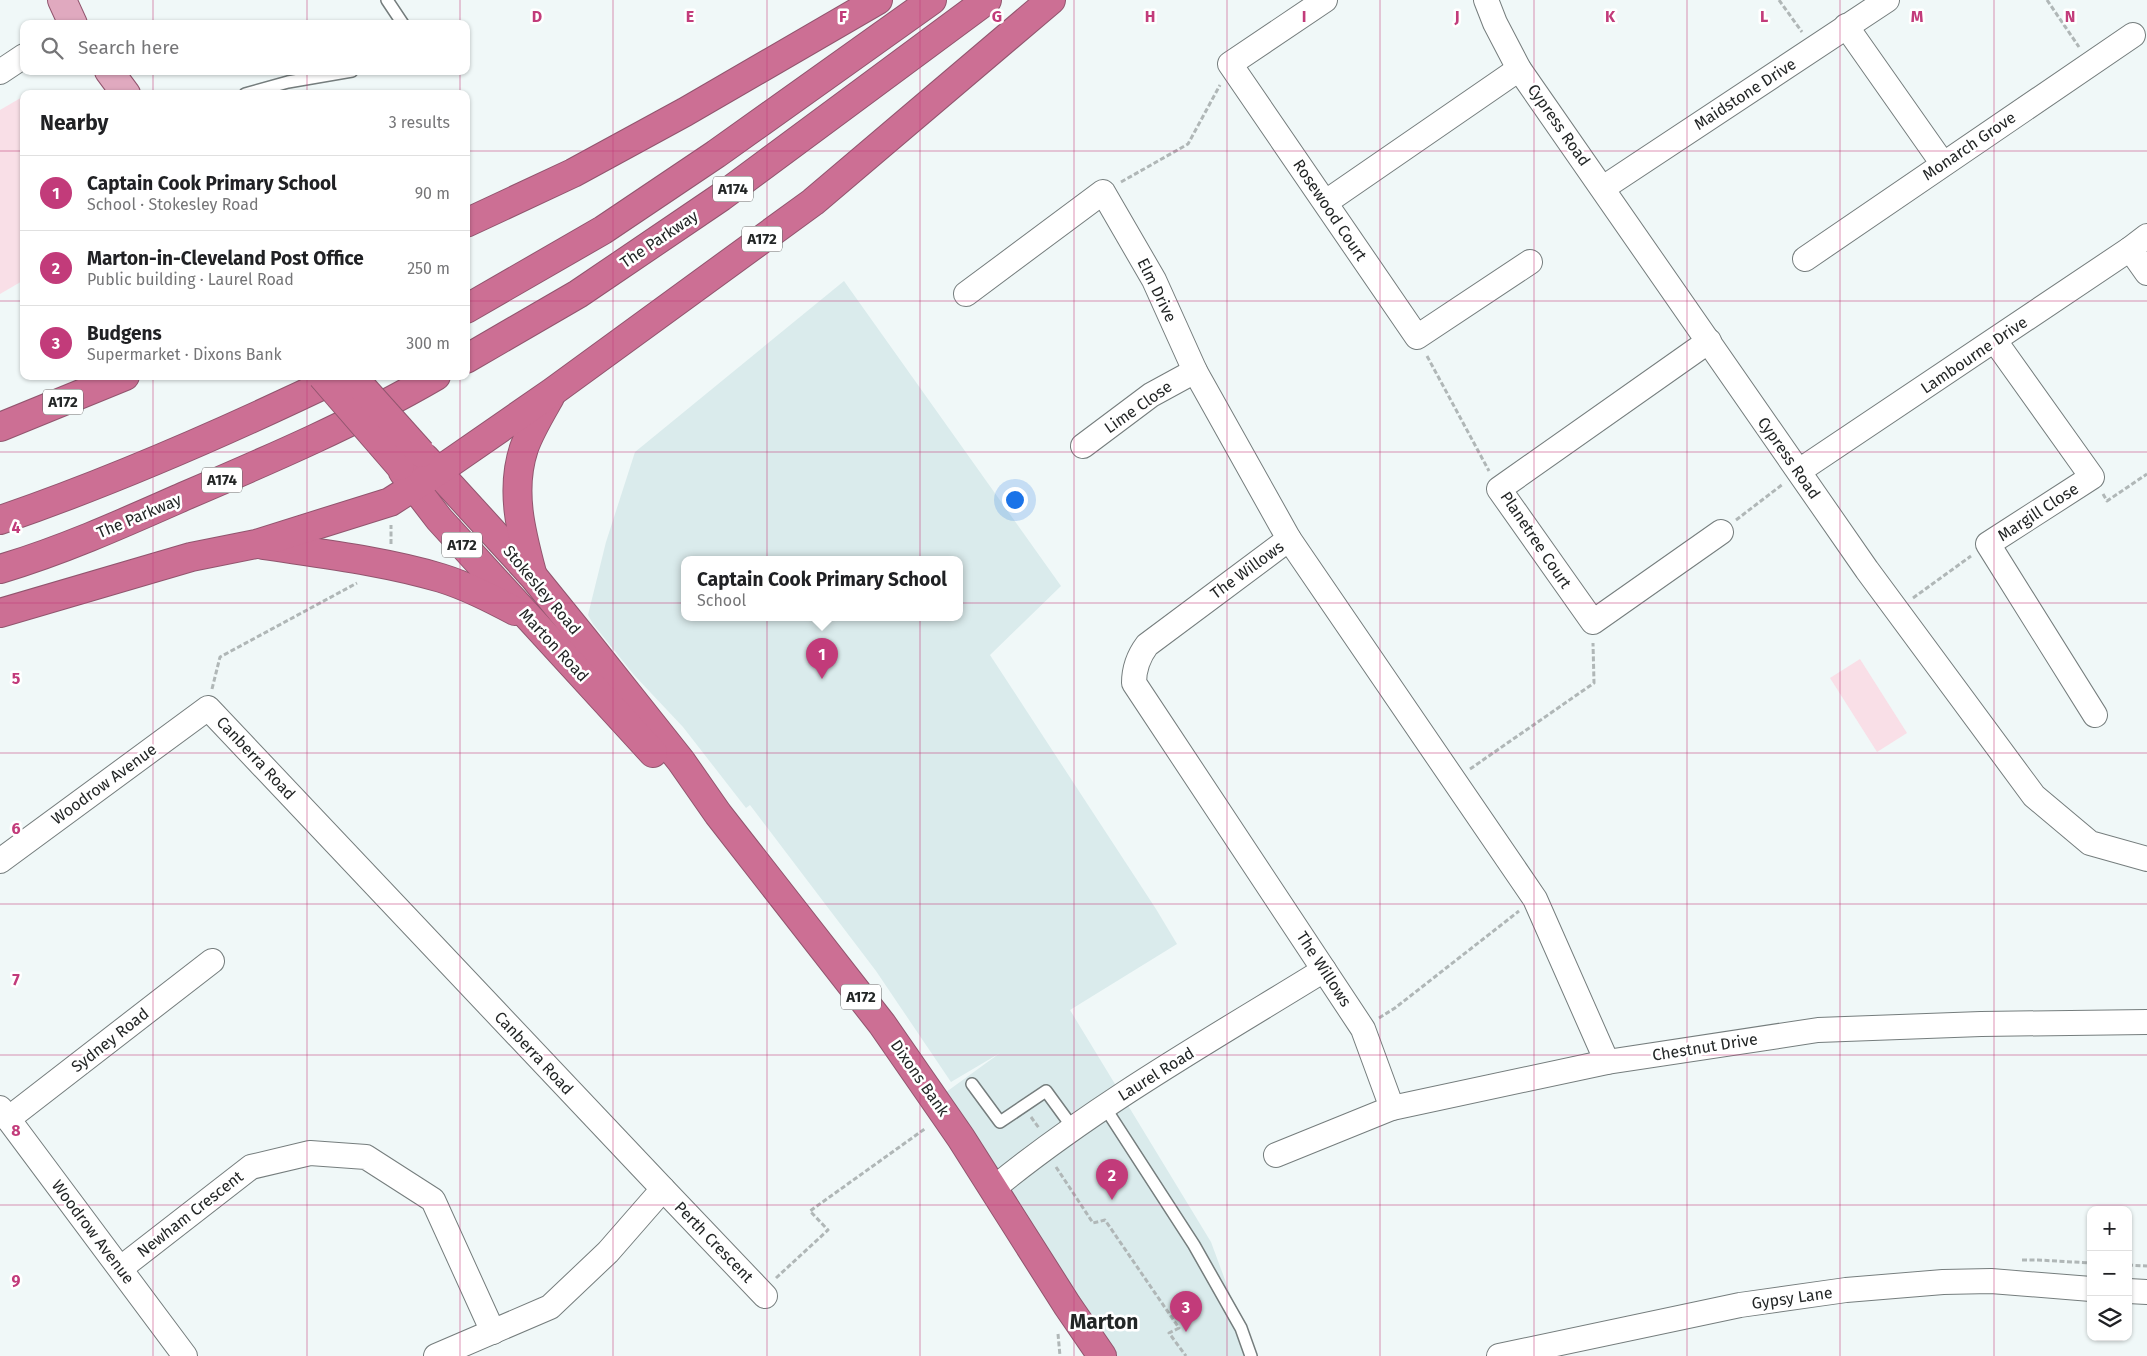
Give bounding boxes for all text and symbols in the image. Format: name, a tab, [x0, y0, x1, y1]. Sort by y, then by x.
text: D	[532, 7, 542, 26]
text: E	[686, 7, 694, 26]
text: F	[839, 7, 847, 26]
text: G	[992, 7, 1002, 26]
text: H	[1145, 7, 1155, 26]
text: I	[1302, 7, 1306, 26]
text: J	[1453, 7, 1460, 26]
text: K	[1605, 7, 1616, 26]
text: L	[1760, 7, 1768, 26]
text: M	[1911, 7, 1924, 26]
text: N	[2065, 7, 2075, 26]
search box	[20, 20, 470, 75]
icon: search	[38, 34, 66, 62]
text: Search here	[78, 36, 179, 59]
street label: Maidstone Drive	[1691, 54, 1799, 134]
street label: Cypress Road	[1524, 80, 1594, 170]
street label: Monarch Grove	[1919, 108, 2019, 184]
text: Nearby	[40, 110, 108, 136]
text: 3 results	[389, 113, 450, 132]
street label: Rosewood Court	[1289, 156, 1371, 264]
text: Captain Cook Primary School	[87, 172, 337, 195]
road number: A174	[713, 176, 753, 202]
text: 1	[52, 184, 60, 203]
text: 90 m	[415, 184, 450, 203]
text: School · Stokesley Road	[87, 195, 259, 214]
street label: The Parkway	[616, 206, 702, 272]
road number: A172	[742, 226, 782, 252]
text: Marton-in-Cleveland Post Office	[87, 247, 364, 270]
street label: Elm Drive	[1133, 255, 1181, 325]
text: 2	[52, 259, 60, 278]
text: 250 m	[407, 259, 450, 278]
text: Public building · Laurel Road	[87, 270, 294, 289]
street label: Lambourne Drive	[1917, 312, 2031, 398]
text: Budgens	[87, 322, 162, 345]
text: 3	[52, 334, 60, 353]
text: 300 m	[406, 334, 450, 353]
text: Supermarket · Dixons Bank	[87, 345, 282, 364]
street label: Lime Close	[1101, 377, 1175, 437]
road number: A172	[43, 390, 83, 414]
street label: Cypress Road	[1754, 413, 1824, 503]
road number: A174	[202, 468, 242, 492]
street label: Margill Close	[1994, 479, 2082, 545]
your location	[1002, 487, 1028, 513]
street label: Planetree Court	[1497, 488, 1576, 592]
street label: The Parkway	[94, 490, 184, 542]
text: 4	[11, 518, 21, 537]
road number: A172	[442, 532, 482, 558]
street label: The Willows	[1207, 537, 1287, 603]
street label: Stokesley Road	[499, 542, 585, 638]
popup	[681, 556, 963, 621]
text: Captain Cook Primary School	[697, 568, 947, 591]
text: School	[697, 591, 746, 610]
street label: Marton Road	[515, 605, 593, 685]
pin: 1	[806, 638, 838, 679]
text: 5	[12, 669, 21, 688]
street label: Canberra Road	[213, 712, 299, 804]
street label: Woodrow Avenue	[48, 740, 160, 828]
text: 6	[11, 819, 21, 838]
street label: The Willows	[1293, 928, 1355, 1010]
text: 7	[12, 970, 20, 989]
road number: A172	[841, 984, 881, 1010]
street label: Sydney Road	[68, 1004, 152, 1076]
street label: Canberra Road	[491, 1007, 577, 1099]
street label: Chestnut Drive	[1651, 1029, 1759, 1065]
street label: Dixons Bank	[887, 1036, 954, 1121]
street label: Laurel Road	[1114, 1043, 1198, 1105]
text: 8	[11, 1121, 21, 1140]
pin: 2	[1096, 1159, 1128, 1200]
street label: Newham Crescent	[133, 1167, 247, 1261]
street label: Woodrow Avenue	[48, 1176, 138, 1288]
street label: Perth Crescent	[671, 1198, 757, 1286]
map controls	[2087, 1206, 2132, 1341]
button: +	[2087, 1206, 2132, 1251]
button: −	[2087, 1251, 2132, 1296]
text: 9	[12, 1271, 21, 1290]
street label: Gypsy Lane	[1750, 1283, 1834, 1313]
pin: 3	[1170, 1291, 1202, 1332]
button: layers	[2087, 1296, 2132, 1341]
district label: Marton	[1070, 1309, 1138, 1335]

